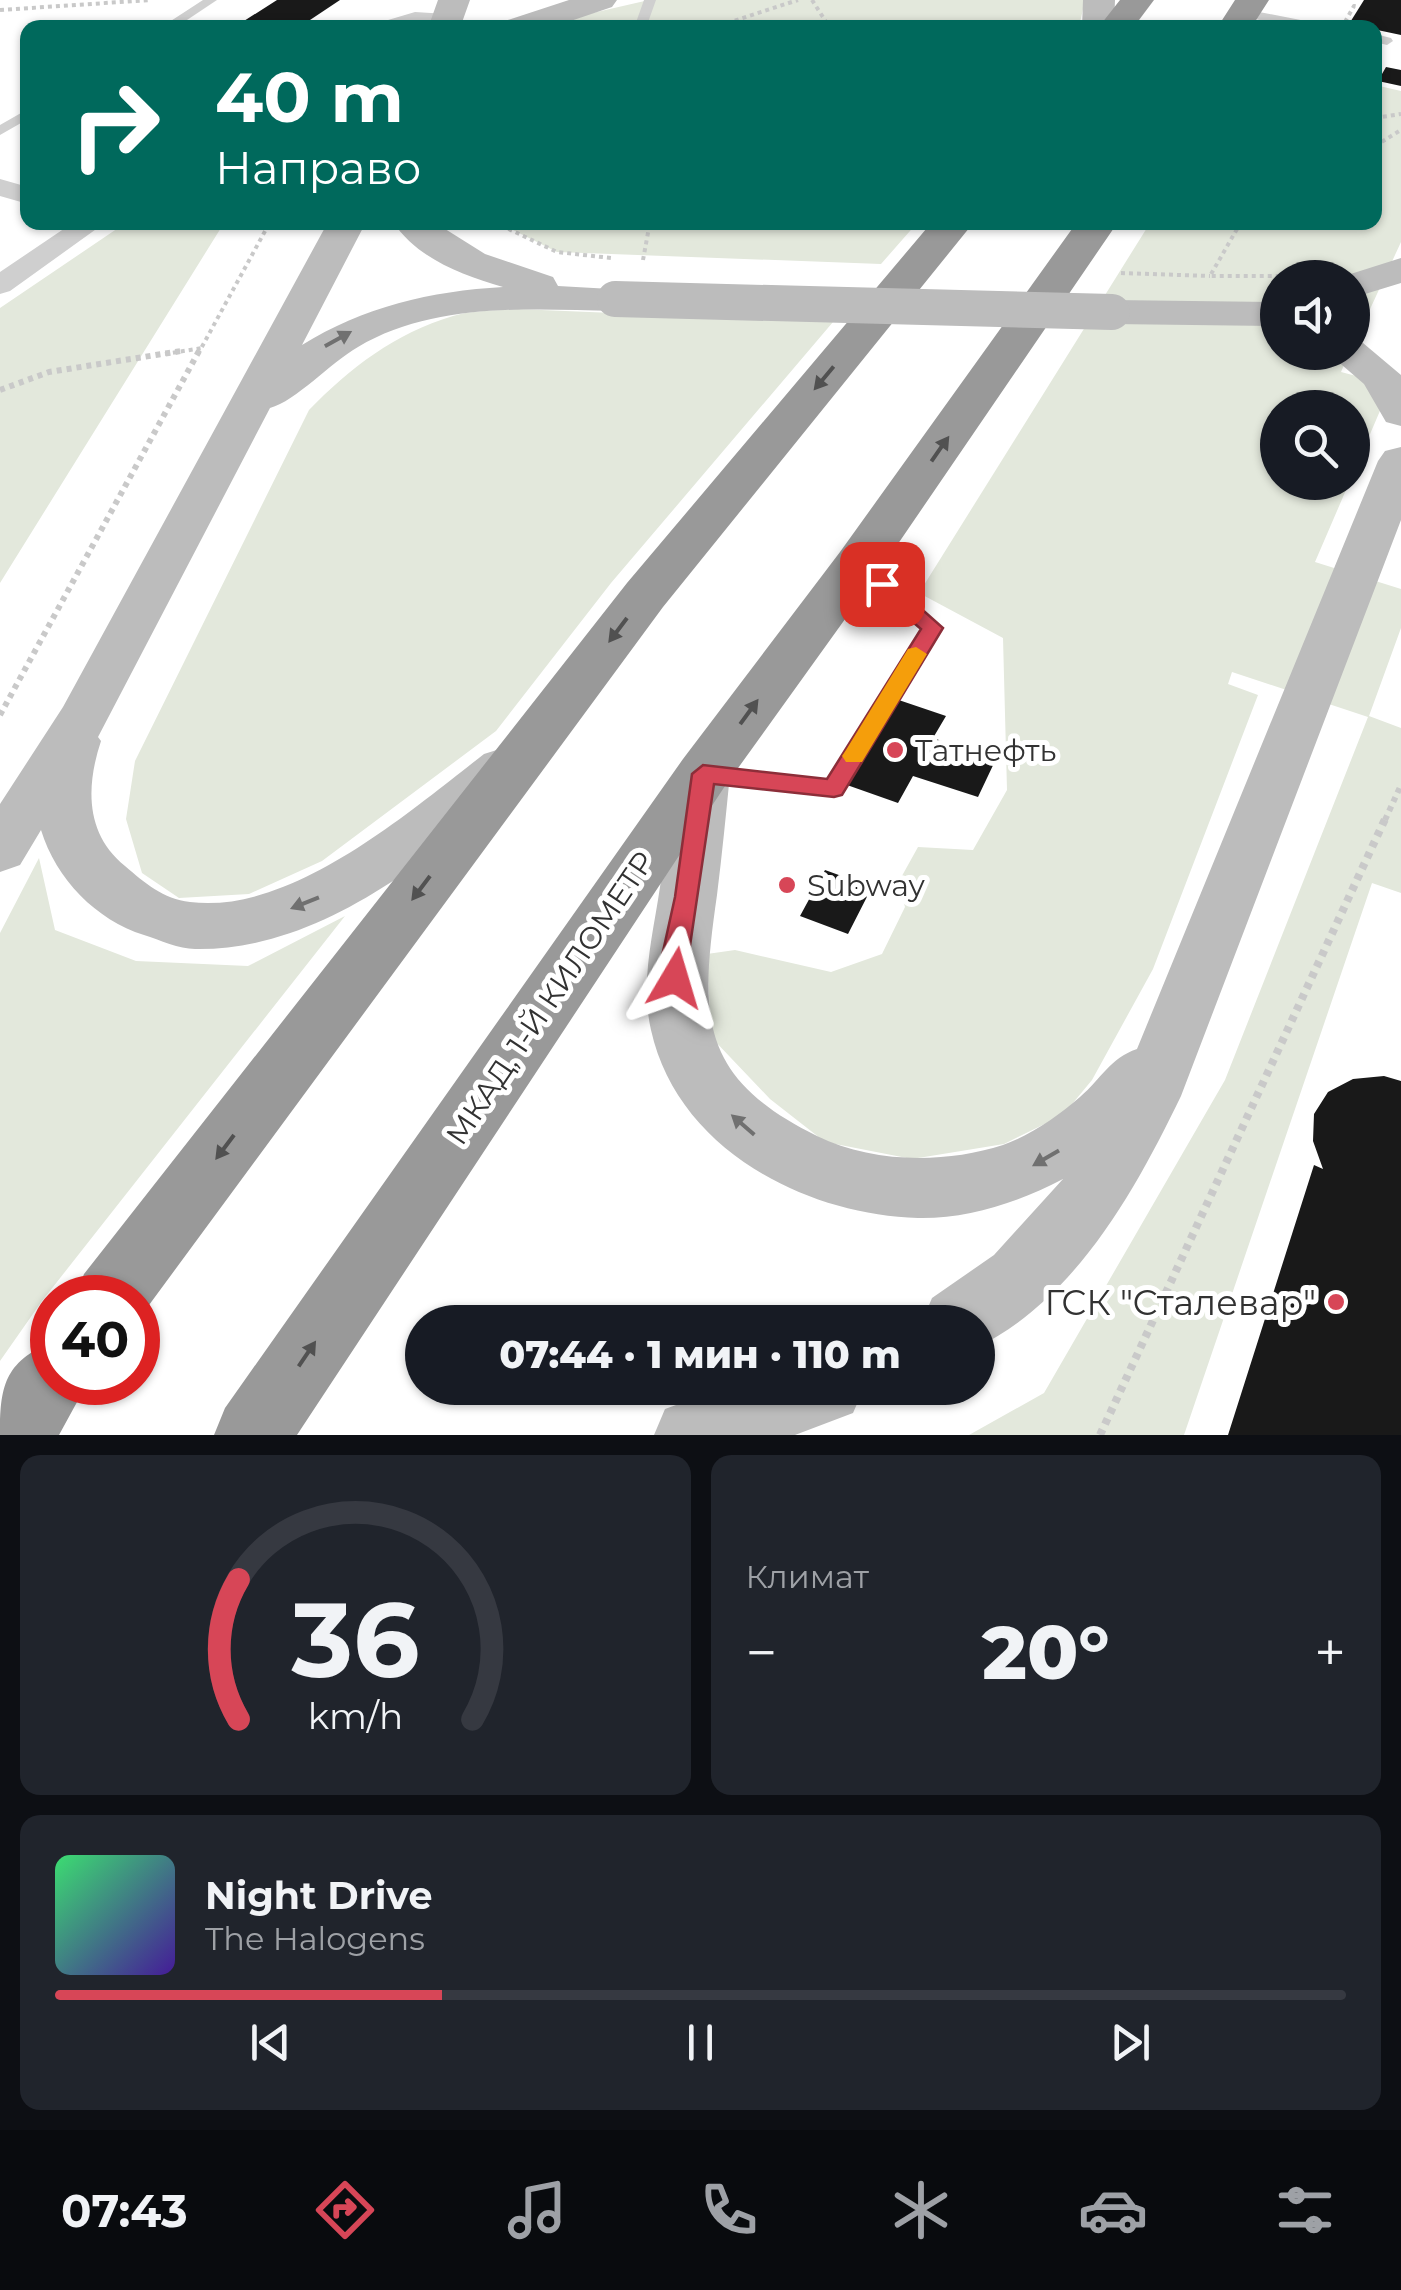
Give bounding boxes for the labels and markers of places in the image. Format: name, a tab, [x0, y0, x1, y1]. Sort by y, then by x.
pin	[840, 542, 925, 627]
place label: Татнефть	[915, 732, 1056, 769]
marker: Татнефть	[884, 739, 906, 761]
place label: Subway	[807, 867, 925, 904]
marker: Subway	[776, 874, 798, 896]
place label: ГСК "Сталевар"	[1045, 1281, 1316, 1324]
marker: ГСК "Сталевар"	[1325, 1291, 1347, 1313]

